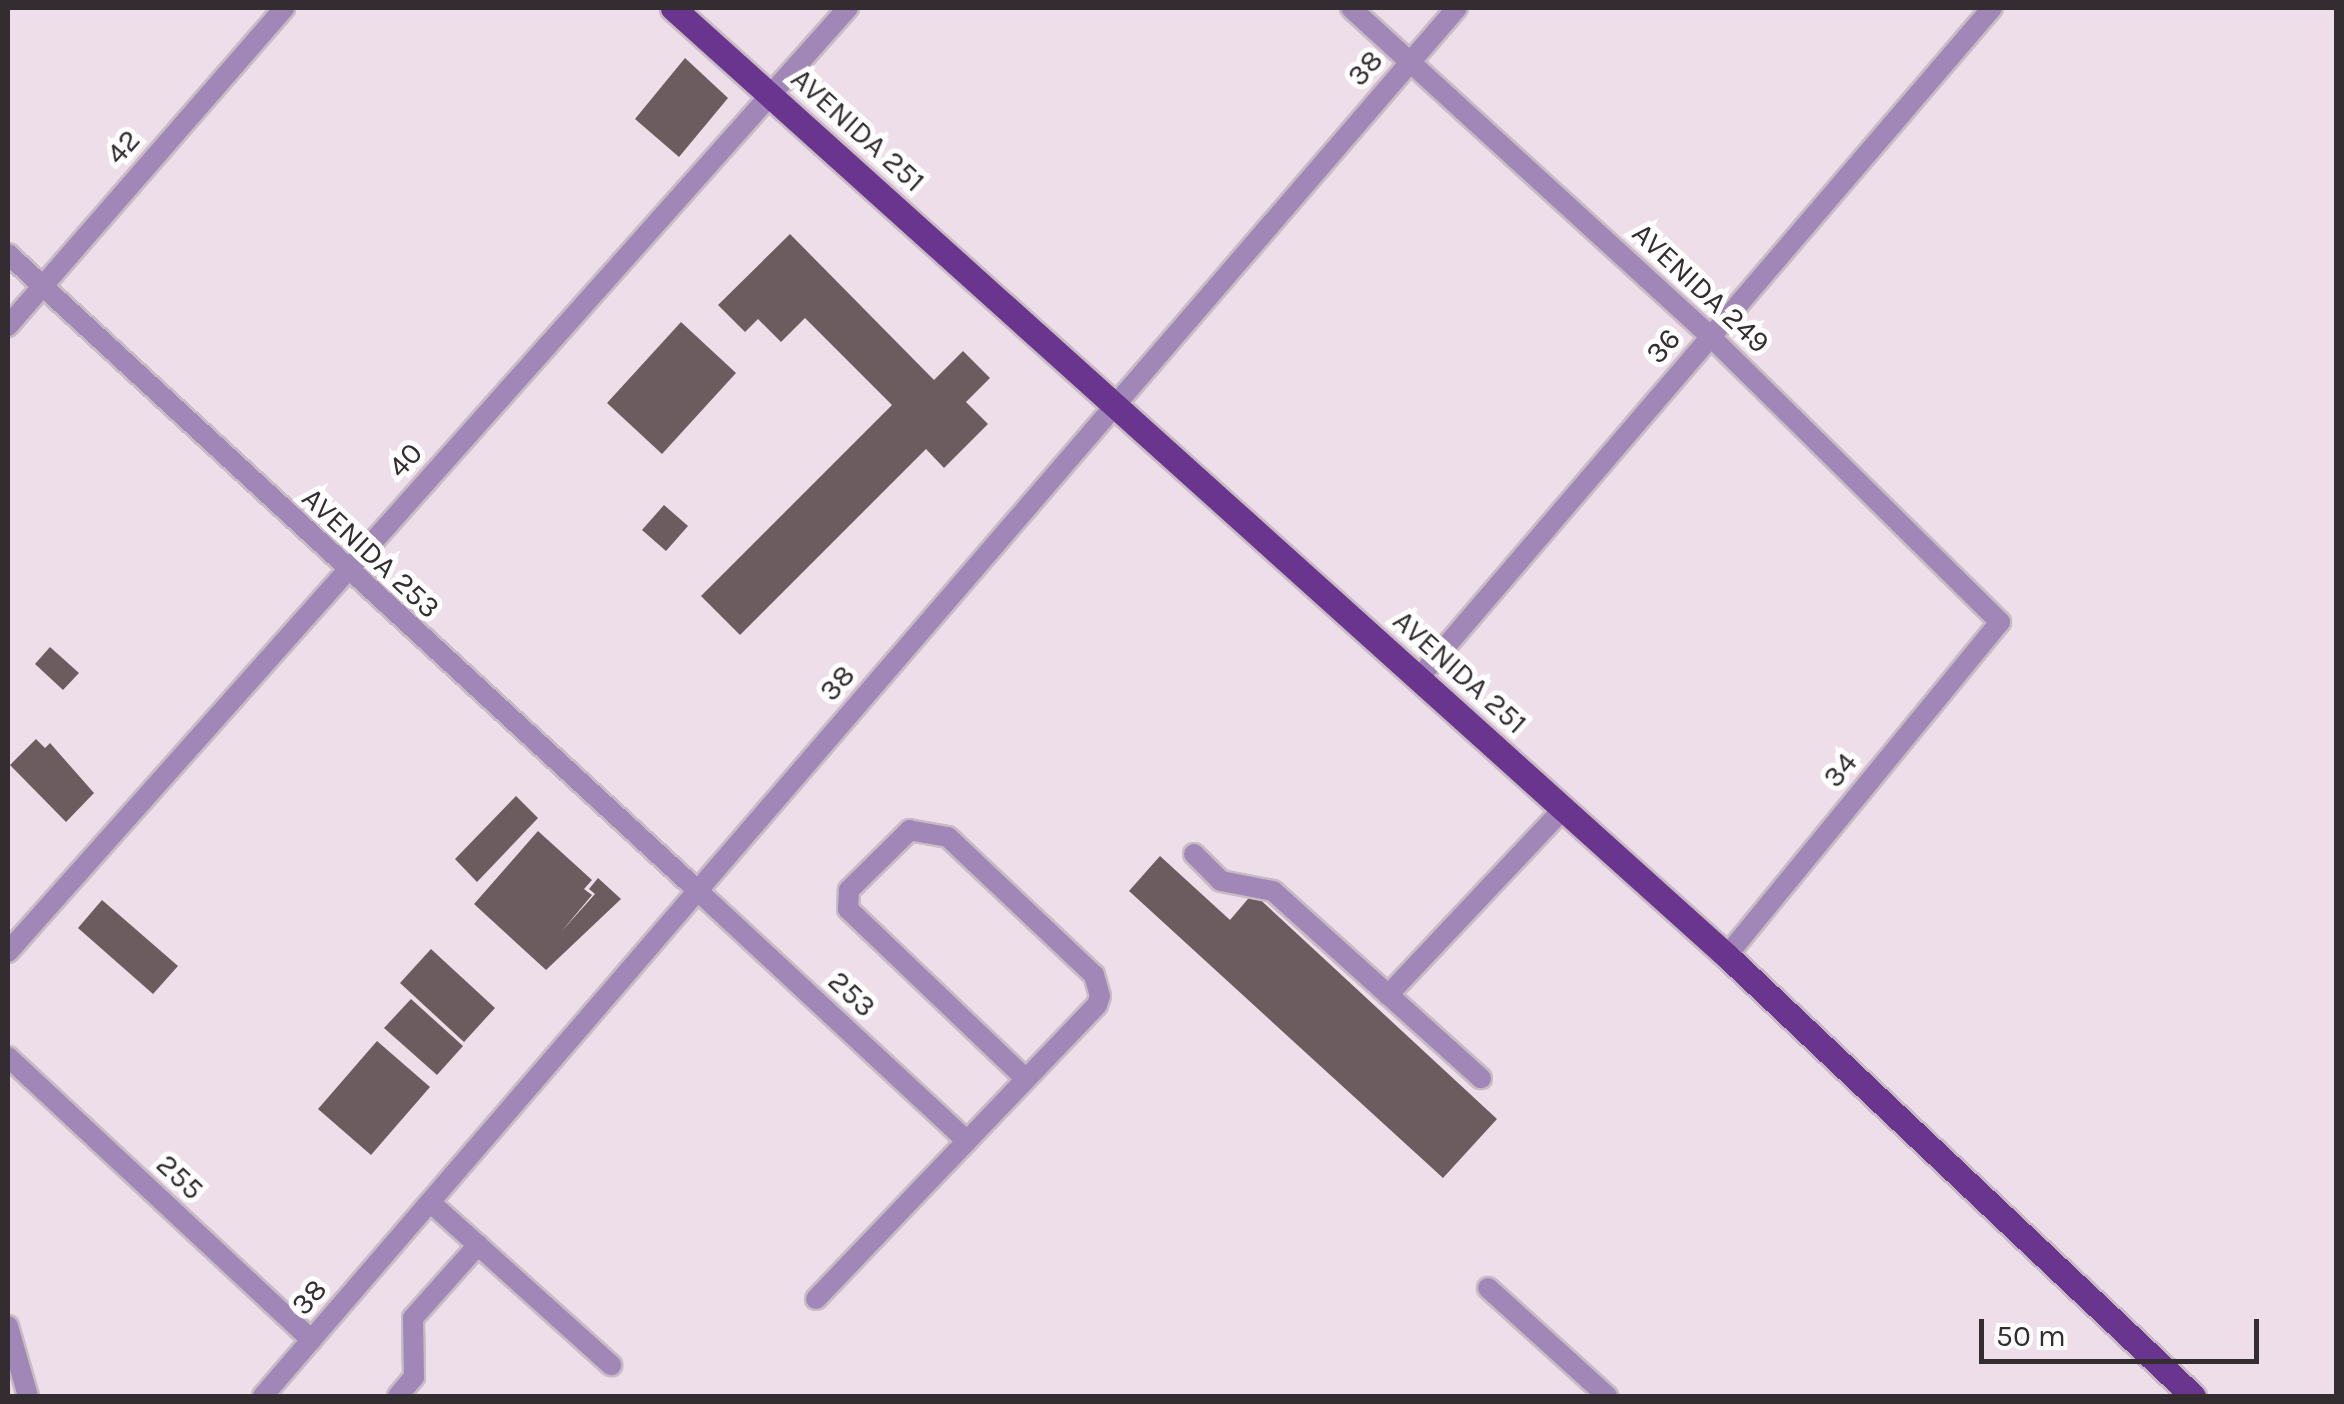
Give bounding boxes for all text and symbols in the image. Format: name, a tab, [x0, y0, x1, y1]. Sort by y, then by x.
street label: 38	[1340, 43, 1390, 93]
street label: AVENIDA 251	[784, 61, 932, 199]
street label: 42	[98, 122, 148, 172]
street label: AVENIDA 249	[1625, 215, 1777, 361]
street label: 36	[1638, 321, 1688, 371]
street label: 40	[380, 435, 430, 485]
street label: AVENIDA 253	[295, 480, 447, 626]
street label: AVENIDA 251	[1386, 603, 1534, 741]
street label: 38	[812, 658, 862, 708]
street label: 34	[1815, 745, 1865, 795]
street label: 253	[821, 963, 883, 1025]
street label: 255	[149, 1146, 211, 1208]
street label: 38	[284, 1272, 334, 1322]
scale bar	[1984, 1299, 2264, 1361]
text: 50 m	[1996, 1318, 2066, 1354]

